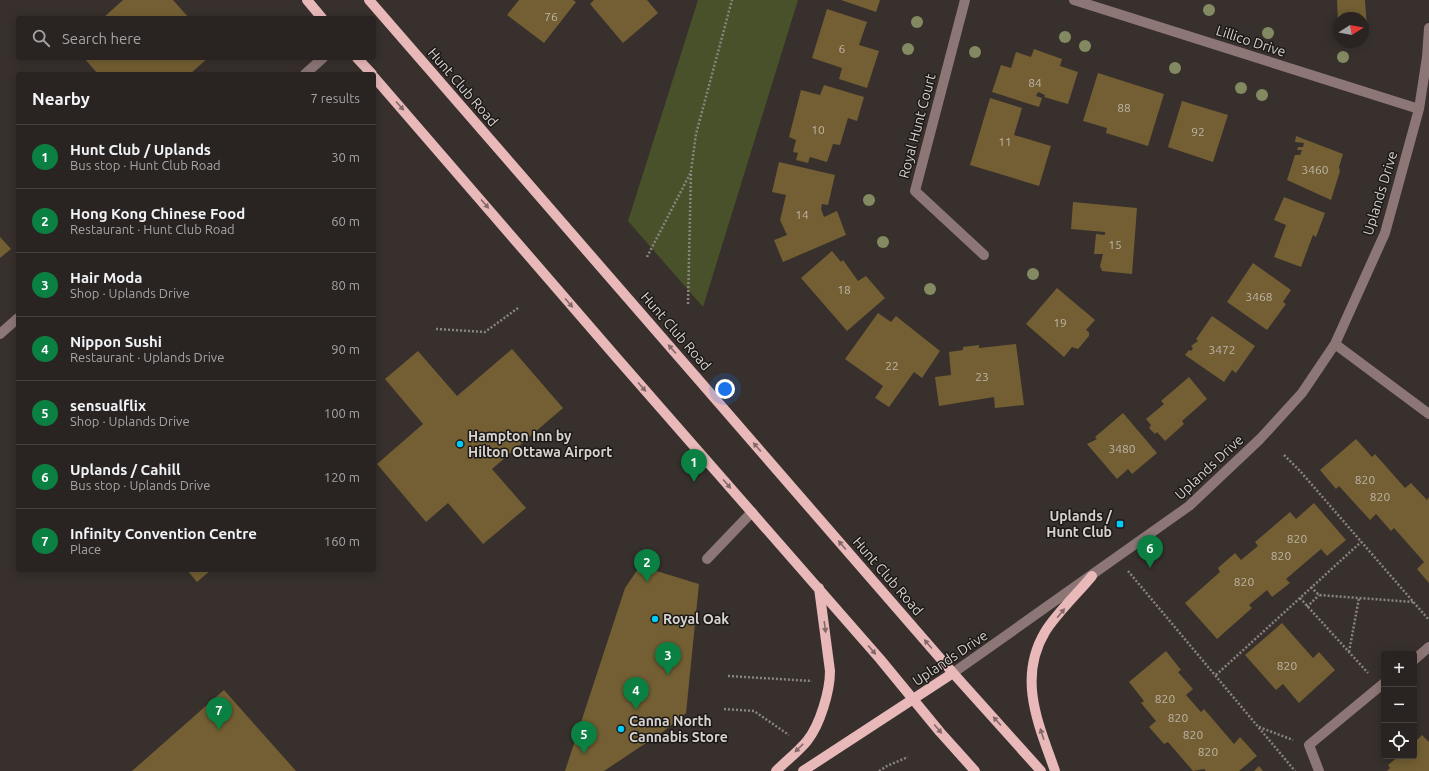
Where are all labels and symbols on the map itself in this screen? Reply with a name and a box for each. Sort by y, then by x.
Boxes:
house number: 76 [544,10,558,23]
north arrow [1333,12,1369,48]
street label: Lillico Drive [1214,22,1288,60]
house number: 6 [839,42,846,55]
street label: Hunt Club Road [425,45,501,129]
street label: Royal Hunt Court [895,71,939,180]
house number: 84 [1028,76,1042,89]
one-way arrow [395,101,405,111]
house number: 88 [1117,101,1131,114]
house number: 10 [811,123,825,136]
house number: 92 [1191,125,1205,138]
house number: 11 [998,135,1012,148]
street label: Uplands Drive [1360,149,1400,237]
house number: 3460 [1301,163,1329,176]
one-way arrow [480,199,489,210]
house number: 14 [795,208,809,221]
house number: 15 [1108,238,1122,251]
house number: 18 [837,283,851,296]
street label: Hunt Club Road [638,289,714,373]
house number: 3468 [1245,290,1273,303]
one-way arrow [565,298,574,308]
house number: 19 [1053,316,1067,329]
house number: 3472 [1208,343,1236,356]
one-way arrow [668,344,677,354]
house number: 22 [885,359,899,372]
house number: 23 [975,370,989,383]
your location [715,379,735,399]
one-way arrow [637,381,646,392]
place label: Hampton Inn by Hilton Ottawa Airport [468,428,612,460]
street label: Uplands Drive [1172,431,1246,503]
marker: Hampton Inn by Hilton Ottawa Airport [455,439,465,449]
one-way arrow [753,442,762,452]
house number: 3480 [1108,442,1136,455]
pin: 1 [681,449,707,482]
house number: 820 [1355,473,1375,486]
one-way arrow [723,479,732,489]
house number: 820 [1370,490,1390,503]
place label: Uplands / Hunt Club [1046,508,1113,540]
marker: Uplands / Hunt Club [1115,519,1125,529]
house number: 820 [1287,532,1307,545]
street label: Hunt Club Road [850,534,926,618]
pin: 6 [1137,535,1163,568]
one-way arrow [838,540,847,551]
pin: 2 [634,549,660,582]
house number: 820 [1271,549,1291,562]
house number: 820 [1234,575,1254,588]
one-way arrow [1056,608,1065,619]
place label: Royal Oak [663,611,729,627]
marker: Royal Oak [650,614,660,624]
one-way arrow [822,621,828,633]
street label: Uplands Drive [909,627,991,689]
one-way arrow [923,638,932,649]
pin: 3 [655,642,681,675]
one-way arrow [868,644,877,655]
house number: 820 [1277,659,1297,672]
pin: 4 [623,677,649,710]
house number: 820 [1155,692,1175,705]
pin: 7 [206,697,232,730]
house number: 820 [1168,711,1188,724]
place label: Canna North Cannabis Store [629,713,728,745]
one-way arrow [992,716,1001,726]
pin: 5 [571,721,597,754]
marker: Canna North Cannabis Store [616,724,626,734]
one-way arrow [933,724,942,735]
one-way arrow [1039,728,1045,740]
house number: 820 [1183,728,1203,741]
one-way arrow [794,743,804,753]
house number: 820 [1198,745,1218,758]

